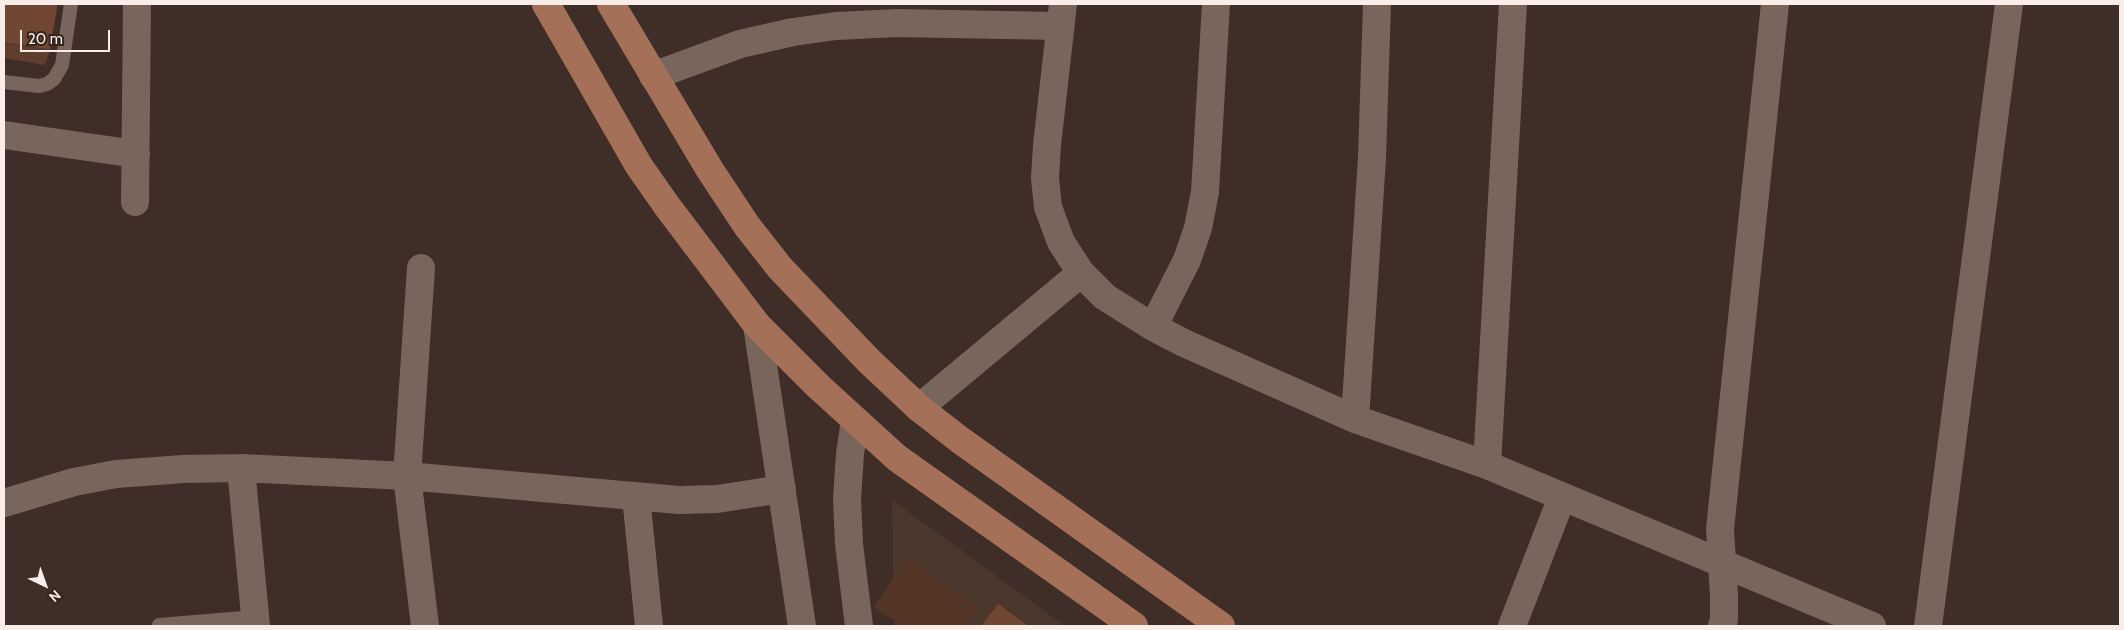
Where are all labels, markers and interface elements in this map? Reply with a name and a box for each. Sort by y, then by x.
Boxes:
scale bar [22,20,112,52]
text: 20 m [28,30,63,48]
north arrow [20,560,70,610]
text: N [45,586,65,606]

